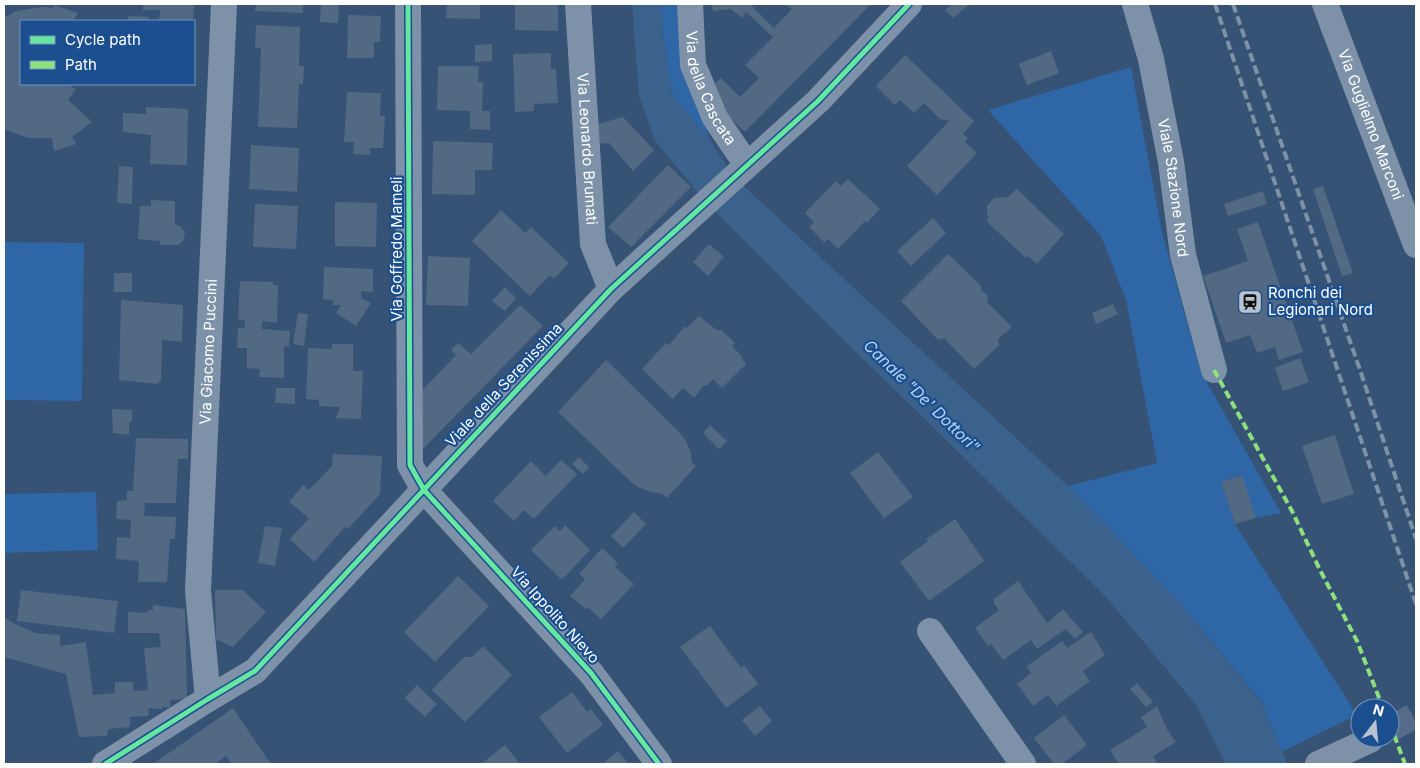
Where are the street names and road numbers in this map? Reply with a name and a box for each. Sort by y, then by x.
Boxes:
street label: Via della Cascata [682,30,741,148]
street label: Via Guglielmo Marconi [1334,47,1408,202]
street label: Via Leonardo Brumati [573,72,602,225]
street label: Viale Stazione Nord [1154,117,1193,258]
street label: Via Goffredo Mameli [387,177,406,322]
street label: Via Giacomo Puccini [195,278,221,425]
street label: Viale della Serenissima [441,319,566,451]
street label: Via Ippolito Nievo [507,562,604,667]

